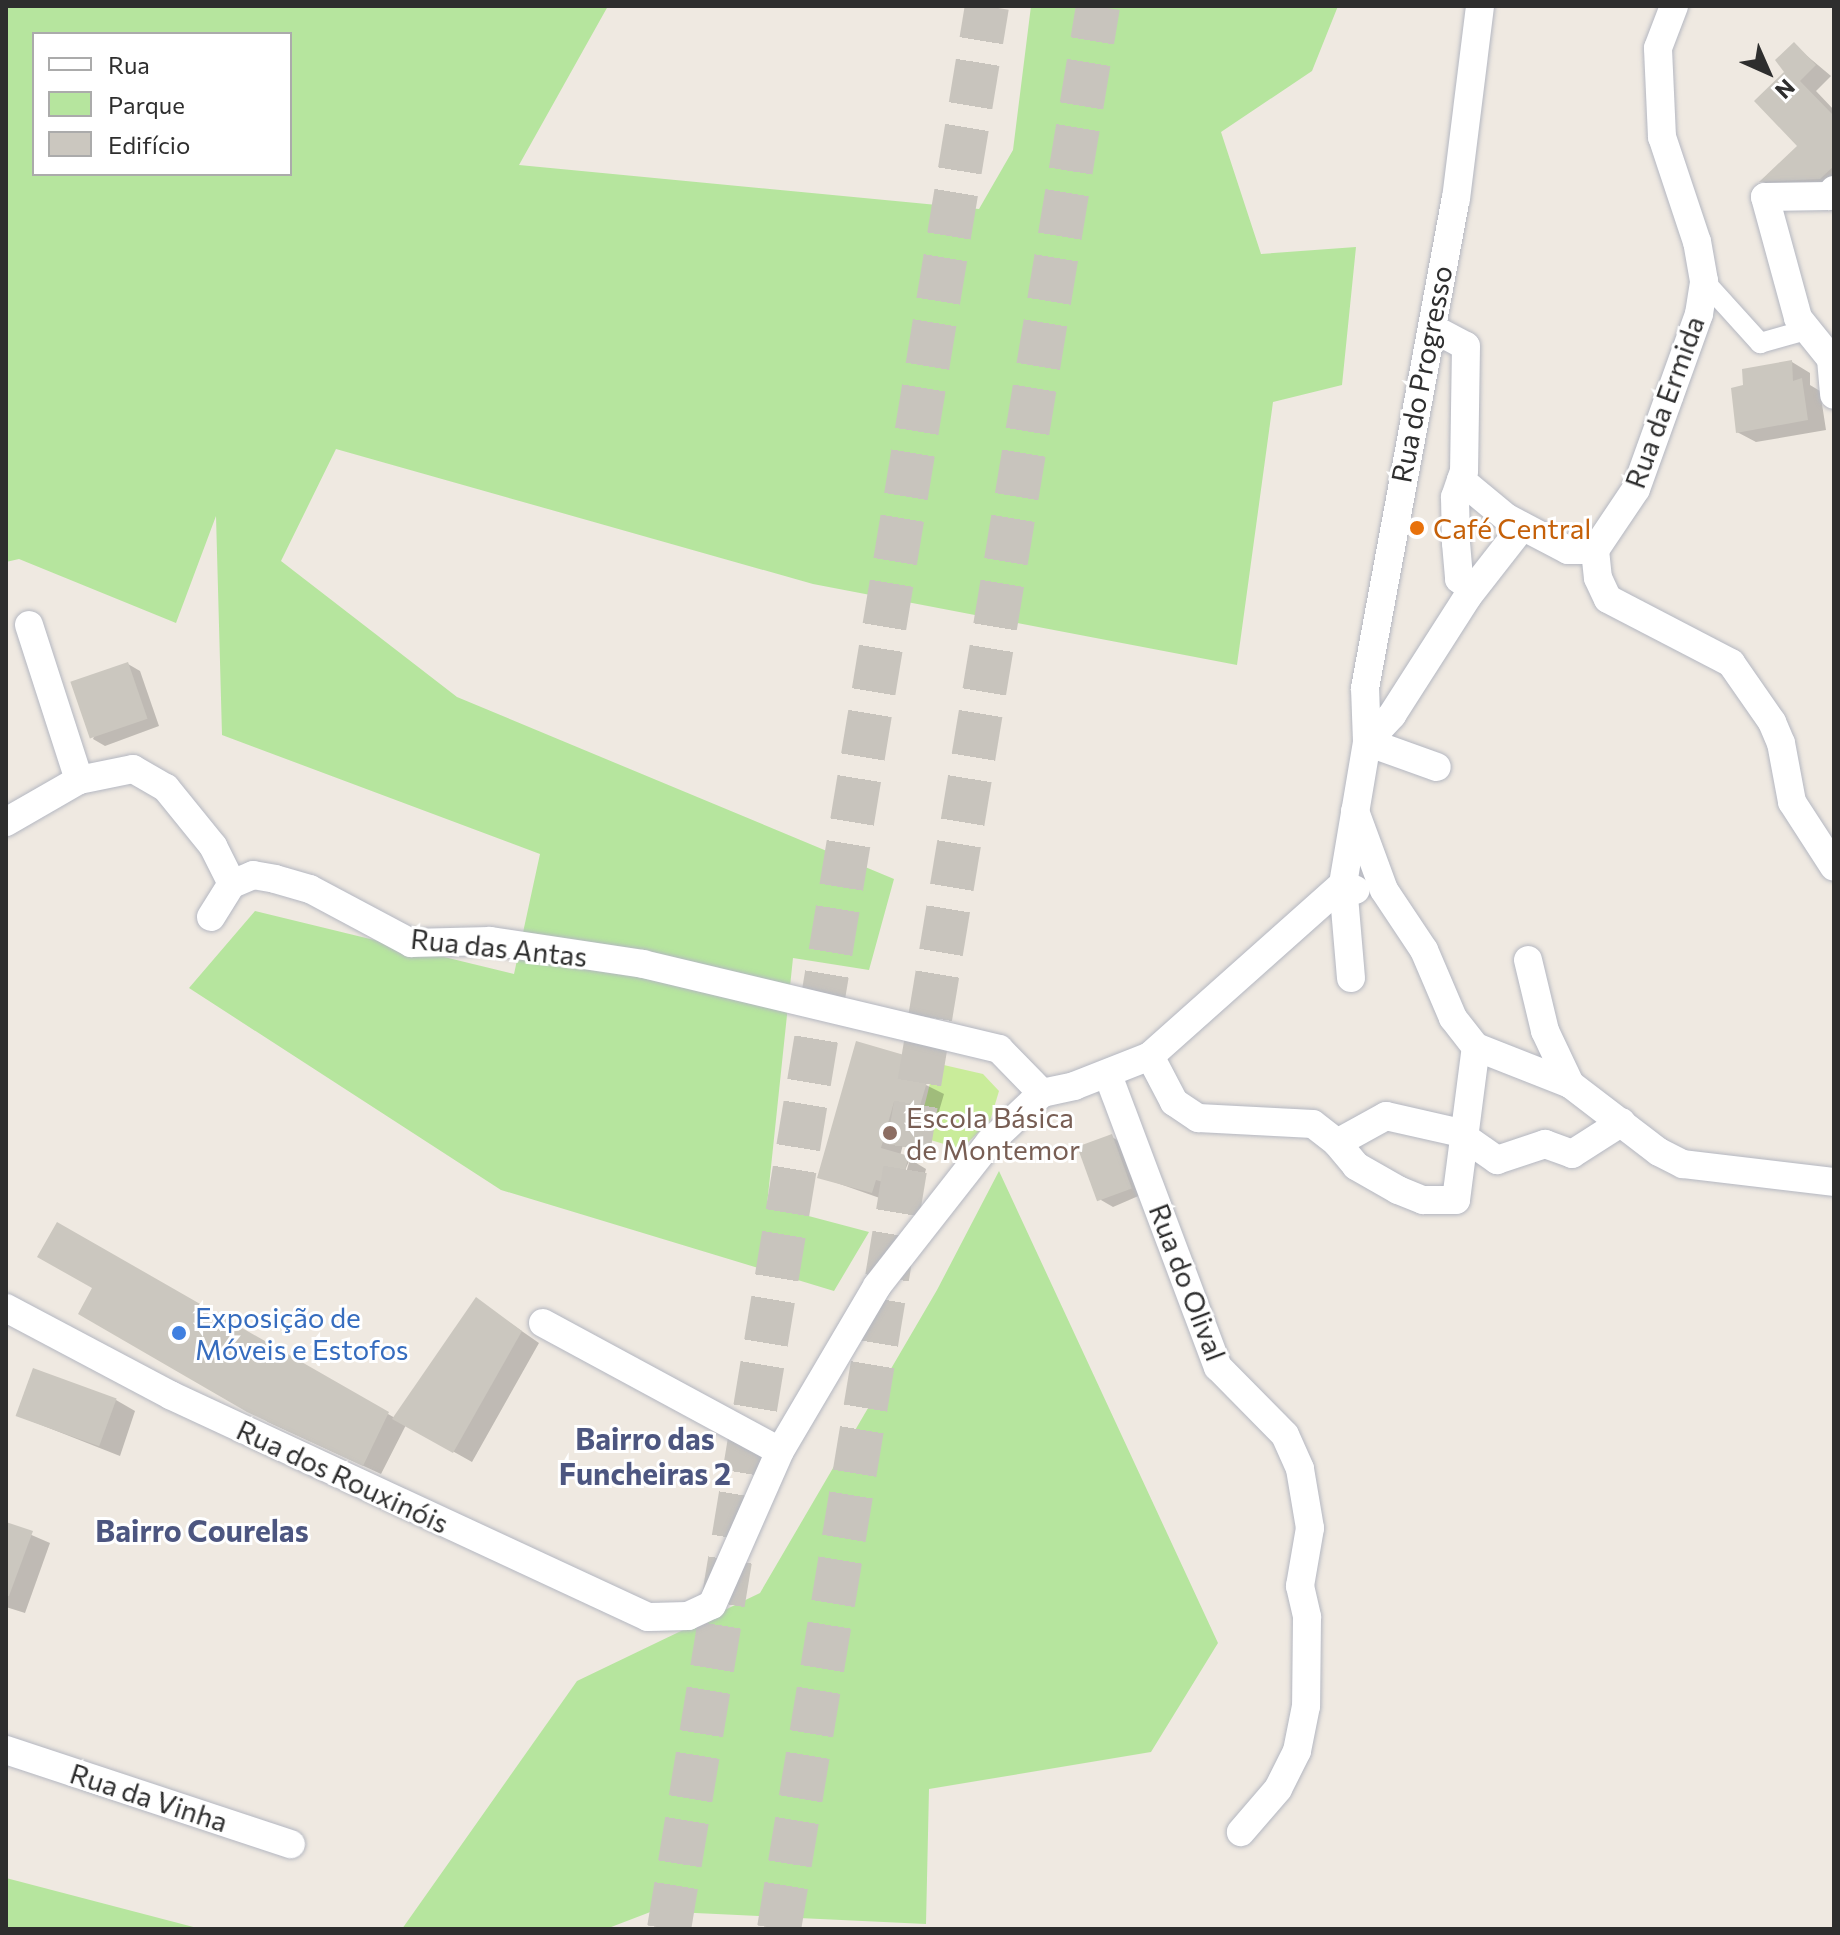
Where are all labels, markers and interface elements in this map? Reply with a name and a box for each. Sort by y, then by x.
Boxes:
legend [32,32,292,176]
north arrow [1728,32,1808,112]
text: Rua [108,50,150,79]
text: N [1770,74,1801,105]
text: Parque [108,90,185,119]
text: Edifício [108,130,190,159]
street label: Rua do Progresso [1383,263,1459,485]
street label: Rua da Ermida [1617,311,1711,493]
place label: Café Central [1433,511,1591,545]
marker: Café Central [1408,519,1426,537]
street label: Rua das Antas [409,921,589,973]
place label: Escola Básica de Montemor [906,1100,1080,1166]
marker: Escola Básica de Montemor [881,1124,899,1142]
street label: Rua do Olival [1143,1199,1233,1365]
place label: Exposição de Móveis e Estofos [195,1300,409,1366]
marker: Exposição de Móveis e Estofos [170,1324,188,1342]
street label: Rua dos Rouxinóis [232,1412,454,1540]
district label: Bairro das Funcheiras 2 [559,1420,731,1490]
district label: Bairro Courelas [95,1512,309,1548]
street label: Rua da Vinha [66,1756,232,1838]

